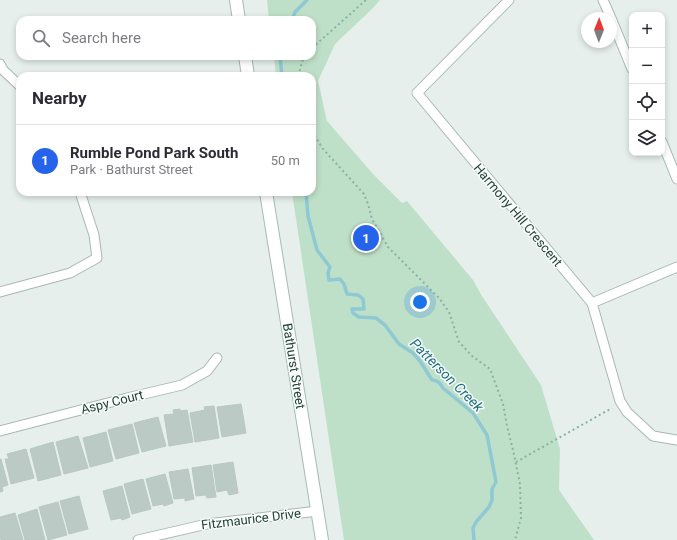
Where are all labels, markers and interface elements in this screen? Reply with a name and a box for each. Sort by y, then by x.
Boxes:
north arrow [581,12,617,48]
map controls [629,12,665,156]
button: + [629,12,665,48]
search box [16,16,316,60]
icon: search [30,27,52,49]
text: Search here [62,29,141,47]
button: − [629,48,665,84]
button: locate [629,84,665,120]
text: Nearby [32,88,87,108]
button: layers [629,120,665,156]
text: Rumble Pond Park South [70,144,238,162]
text: 1 [41,153,49,168]
text: 50 m [271,153,300,168]
street label: Harmony Hill Crescent [471,161,565,269]
text: Park · Bathurst Street [70,162,193,177]
pin: 1 [353,223,379,253]
your location [410,292,430,312]
street label: Bathurst Street [280,322,308,410]
water label: Patterson Creek [407,335,488,416]
street label: Aspy Court [79,387,145,417]
street label: Fitzmaurice Drive [200,505,302,533]

